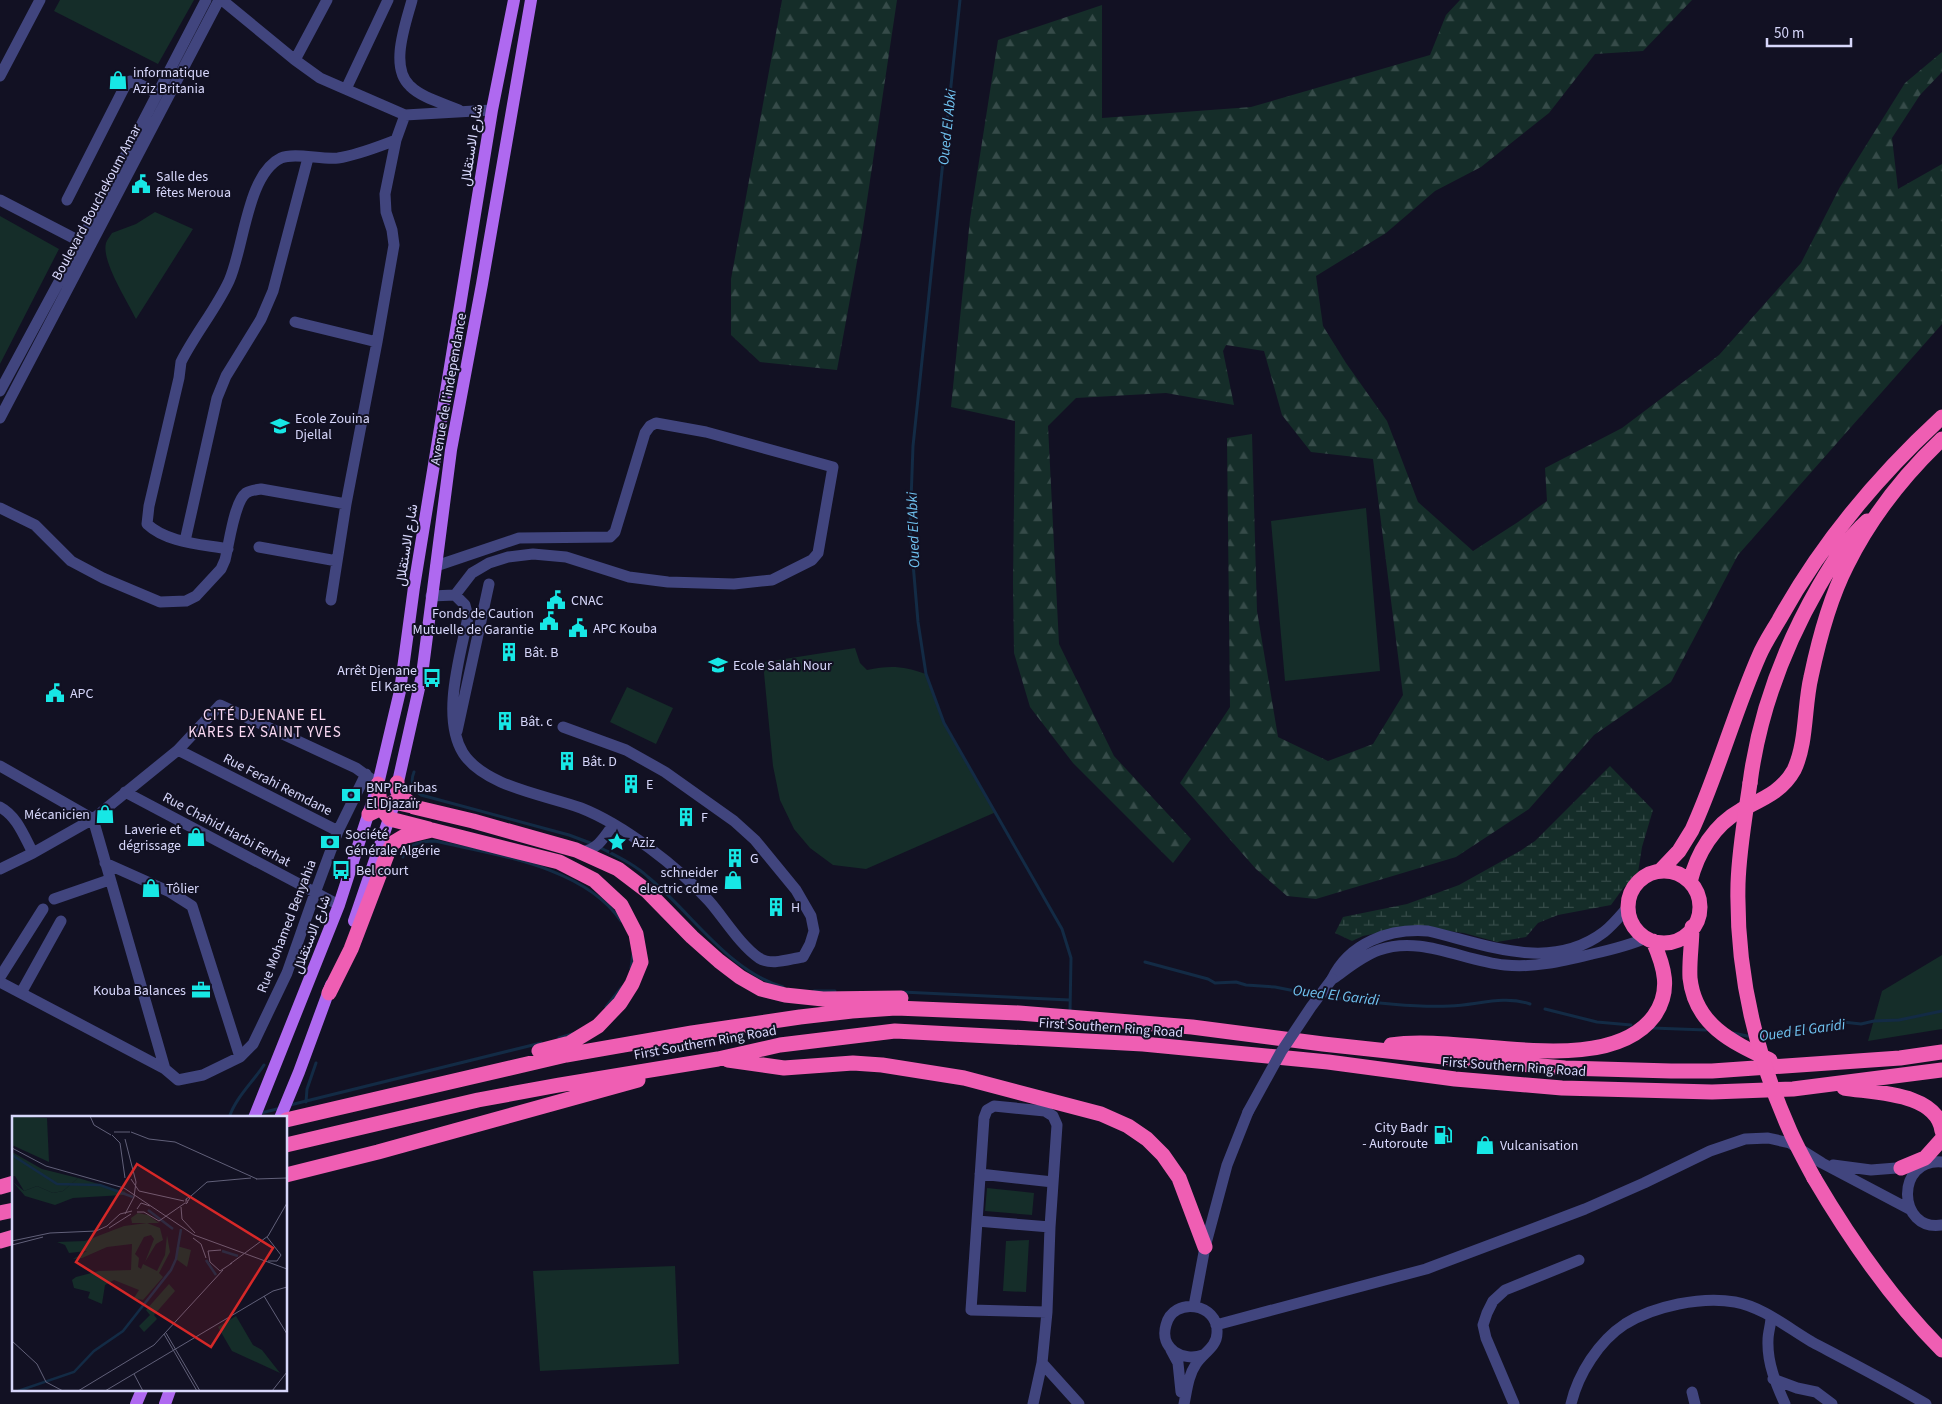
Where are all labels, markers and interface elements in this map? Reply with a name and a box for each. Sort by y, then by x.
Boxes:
scale bar [1767,15,1851,47]
text: 50 m [1774,23,1804,44]
place label: informatique Aziz Britania [133,63,210,99]
shop icon: informatique Aziz Britania [107,69,129,91]
water label: Oued El Abki [933,88,962,166]
street label: شارع الاستقلال [456,103,488,188]
street label: Boulevard Bouchekoum Amar [47,121,147,284]
place label: Salle des fêtes Meroua [156,167,231,203]
public building icon: Salle des fêtes Meroua [130,173,152,195]
street label: Avenue de l'independance [426,311,472,467]
place label: Ecole Zouina Djellal [295,409,370,445]
school or university icon: Ecole Zouina Djellal [269,415,291,437]
water label: Oued El Abki [902,491,925,568]
street label: شارع الاستقلال [391,503,423,588]
public building icon: CNAC [545,589,567,611]
place label: CNAC [571,591,604,611]
place label: Fonds de Caution Mutuelle de Garantie [412,604,534,640]
public building icon: Fonds de Caution Mutuelle de Garantie [538,610,560,632]
public building icon: APC Kouba [567,617,589,639]
place label: APC Kouba [593,619,657,639]
building icon: Bât. B [498,641,520,663]
place label: Bât. B [524,643,558,663]
school or university icon: Ecole Salah Nour [707,654,729,676]
place label: Ecole Salah Nour [733,656,832,676]
place label: Arrêt Djenane El Kares [337,661,417,697]
bus stop icon: Arrêt Djenane El Kares [421,667,443,689]
public building icon: APC [44,682,66,704]
place label: APC [70,684,94,704]
district label: CITÉ DJENANE EL KARES EX SAINT YVES [188,705,342,743]
building icon: Bât. c [494,710,516,732]
place label: Bât. c [520,712,553,732]
street label: Rue Ferahi Remdane [219,749,336,821]
building icon: Bât. D [556,750,578,772]
place label: Bât. D [582,752,617,772]
building icon: E [620,773,642,795]
place label: E [646,775,653,795]
place label: BNP Paribas El Djazaïr [366,778,437,814]
bank icon: BNP Paribas El Djazaïr [340,784,362,806]
street label: Rue Chahid Harbi Ferhat [159,788,294,872]
shop icon: Mécanicien [94,803,116,825]
place label: Mécanicien [24,805,90,825]
building icon: F [675,806,697,828]
place label: F [701,808,708,828]
place label: Laverie et dégrissage [118,820,181,856]
place label: Société Générale Algérie [345,825,440,861]
shop icon: Laverie et dégrissage [185,826,207,848]
bank icon: Société Générale Algérie [319,831,341,853]
place icon: Aziz [606,831,628,853]
place label: Aziz [632,833,655,853]
building icon: G [724,847,746,869]
place label: G [750,849,759,869]
street label: Rue Mohamed Benyahia [252,857,322,996]
bus stop icon: Bel court [330,859,352,881]
place label: Bel court [356,861,409,881]
place label: schneider electric cdme [640,863,718,899]
shop icon: schneider electric cdme [722,869,744,891]
shop icon: Tôlier [140,877,162,899]
place label: Tôlier [166,879,199,899]
street label: شارع الاستقلال [288,892,336,977]
building icon: H [765,896,787,918]
place label: H [791,898,800,918]
office icon: Kouba Balances [190,979,212,1001]
water label: Oued El Garidi [1292,980,1381,1011]
place label: Kouba Balances [93,981,186,1001]
street label: First Southern Ring Road [1038,1013,1184,1043]
water label: Oued El Garidi [1758,1014,1847,1047]
street label: First Southern Ring Road [632,1021,778,1065]
street label: First Southern Ring Road [1441,1052,1587,1082]
inset map [12,1116,288,1392]
place label: City Badr - Autoroute [1362,1118,1428,1154]
fuel station icon: City Badr - Autoroute [1432,1124,1454,1146]
shop icon: Vulcanisation [1474,1134,1496,1156]
place label: Vulcanisation [1500,1136,1579,1156]

